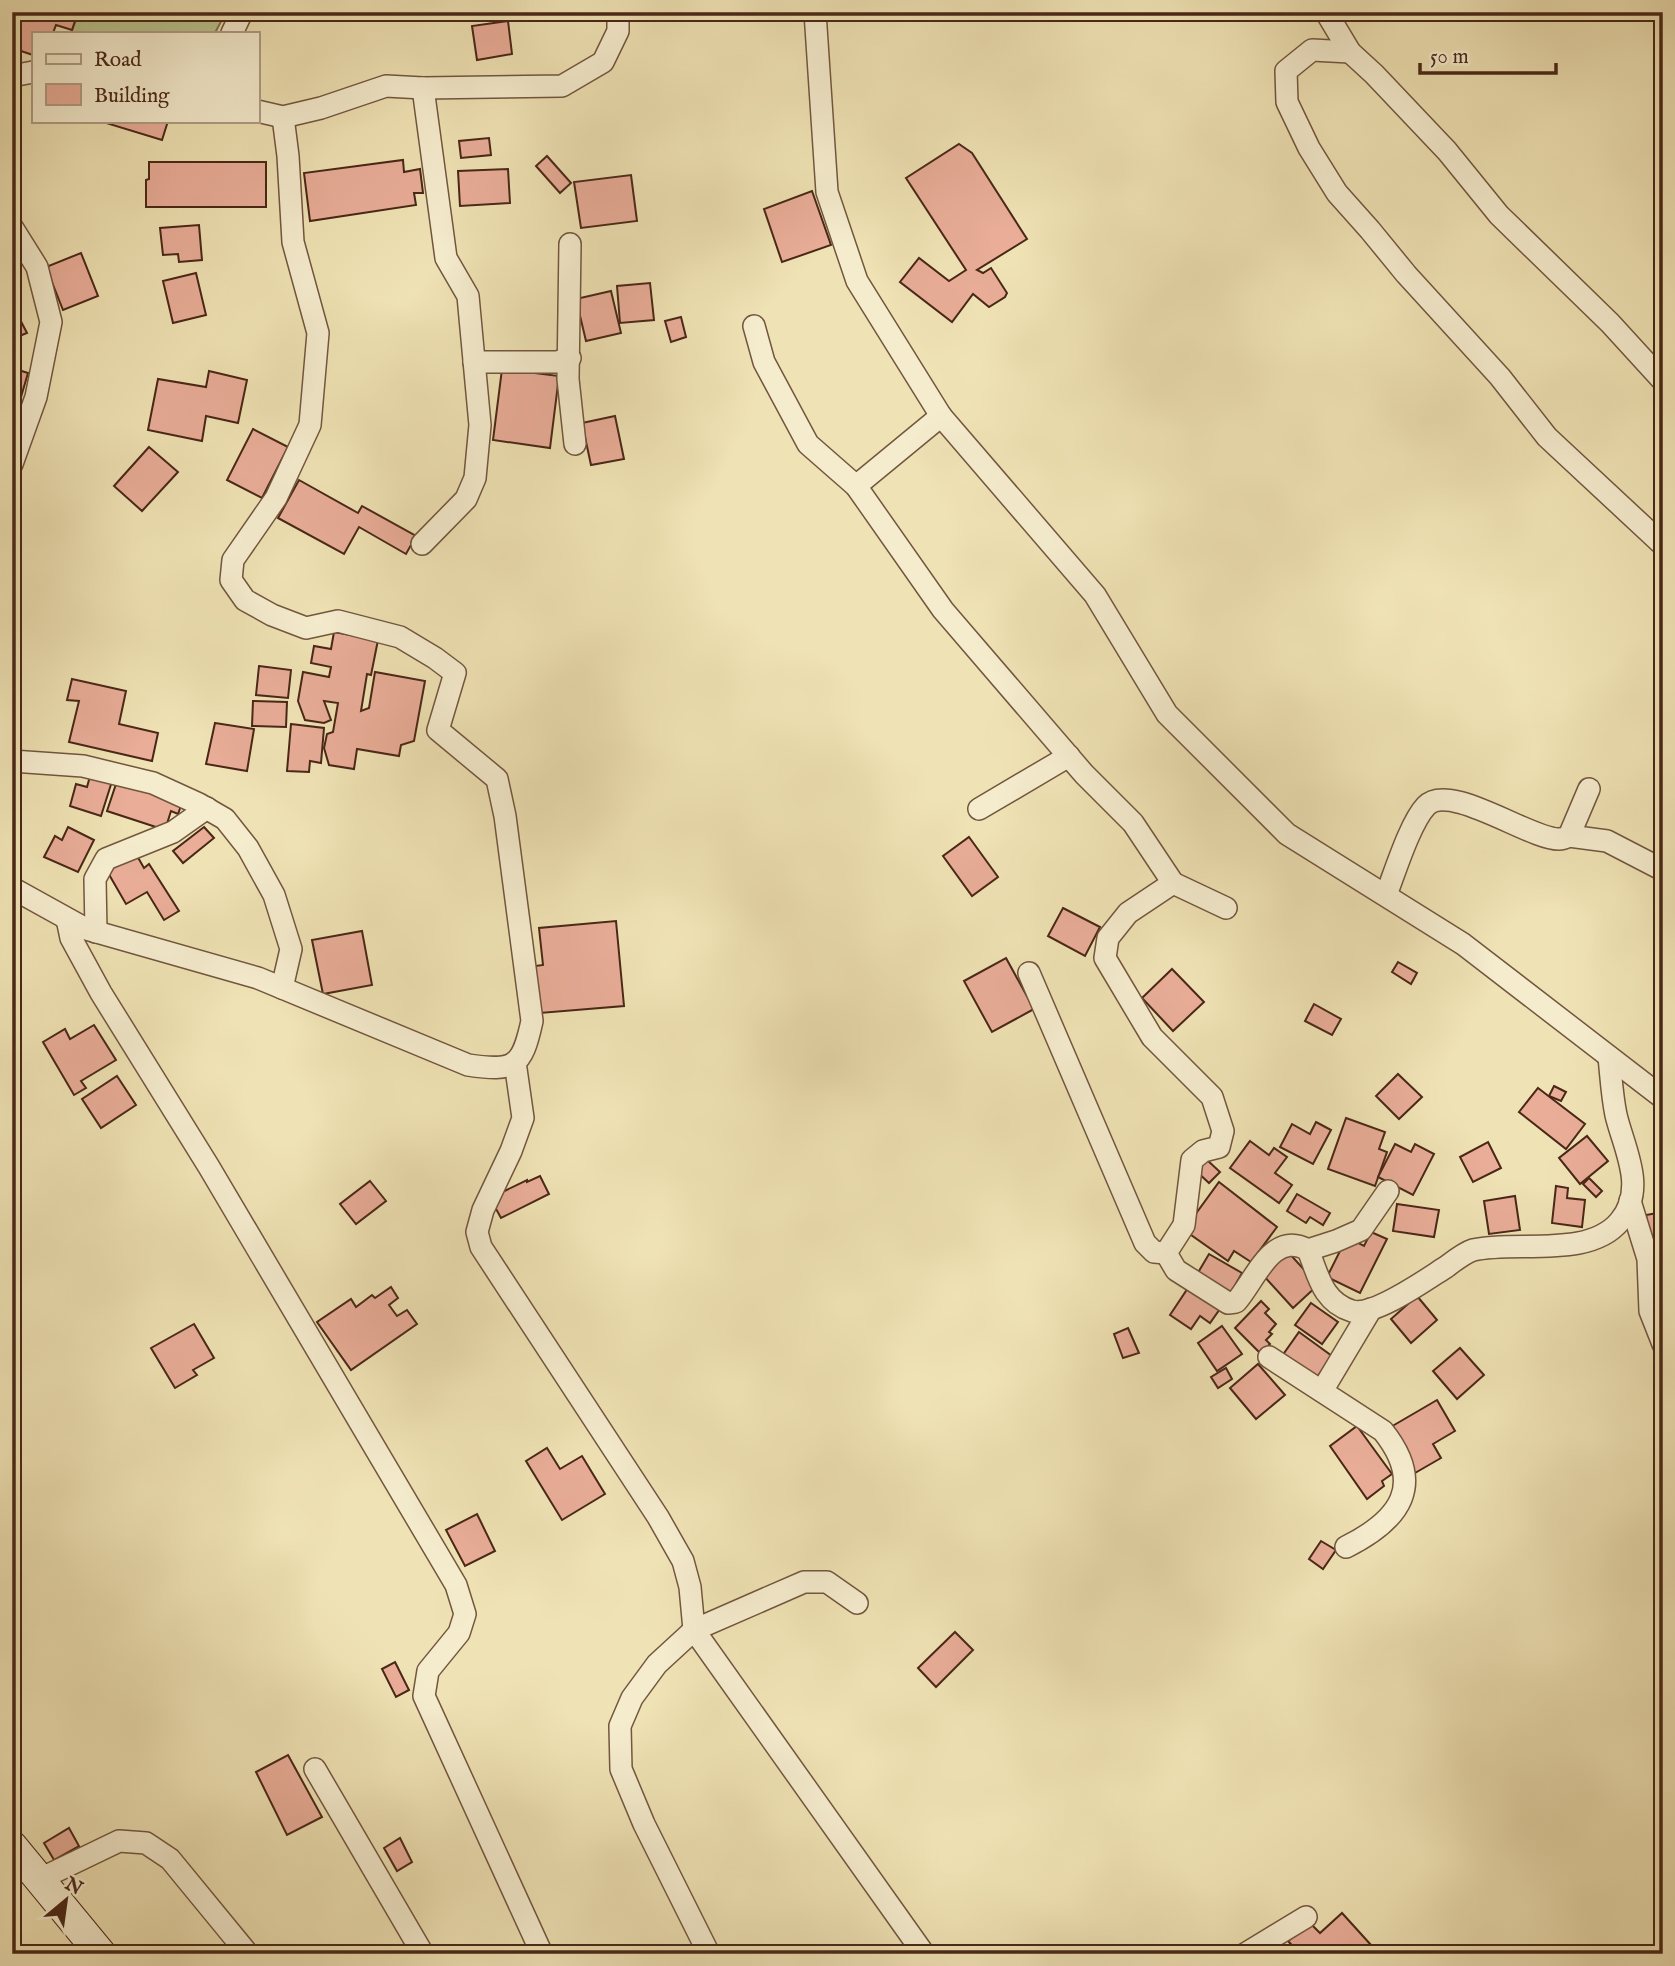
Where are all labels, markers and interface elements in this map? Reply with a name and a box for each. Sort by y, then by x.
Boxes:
legend [32,32,259,122]
scale bar [1420,32,1556,76]
text: 50 m [1430,44,1469,71]
text: Road [94,47,142,74]
text: Building [94,83,170,110]
north arrow [32,1864,102,1934]
text: N [59,1872,87,1902]

